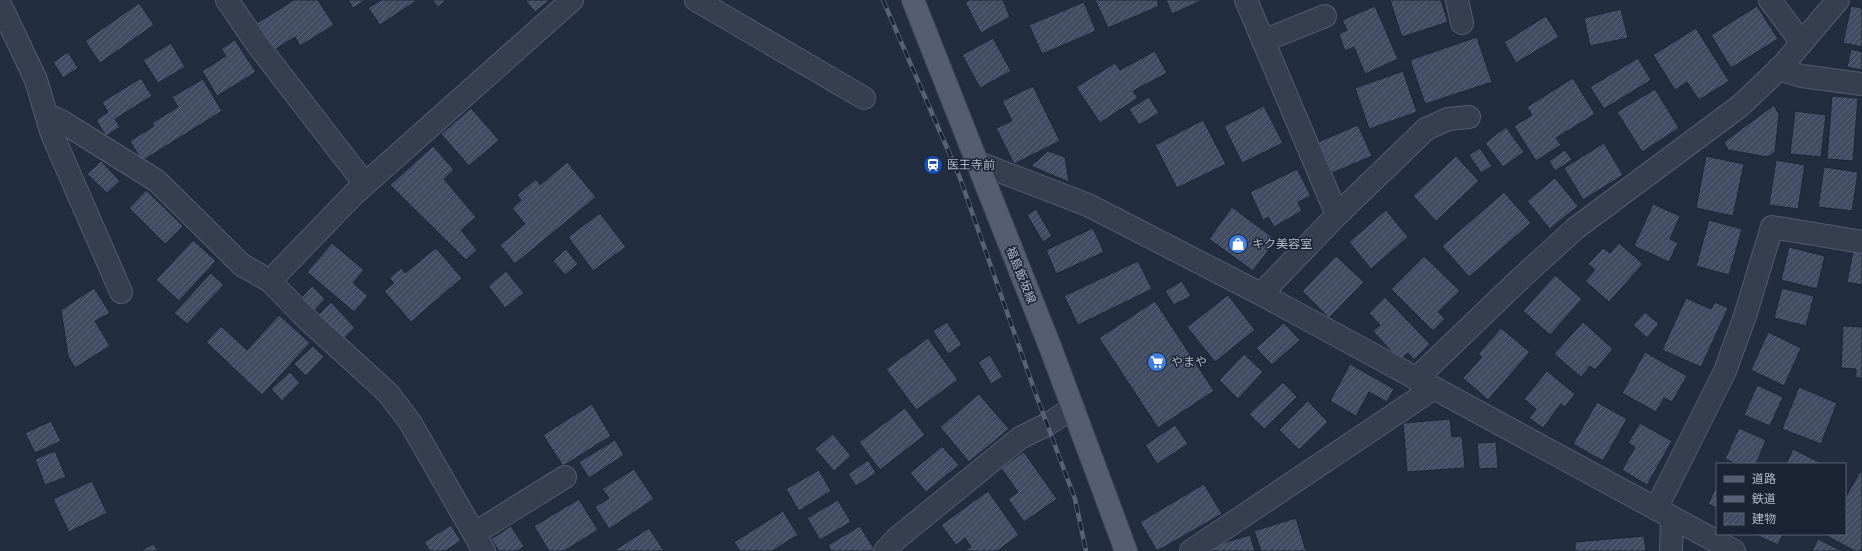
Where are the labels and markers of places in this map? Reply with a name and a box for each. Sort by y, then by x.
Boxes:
station icon: 医王寺前 [922,154,944,176]
place label: 医王寺前 [947,157,995,172]
shop icon: キク美容室 [1227,233,1249,255]
place label: キク美容室 [1252,236,1312,251]
supermarket icon: やまや [1146,351,1168,373]
place label: やまや [1171,354,1207,369]

